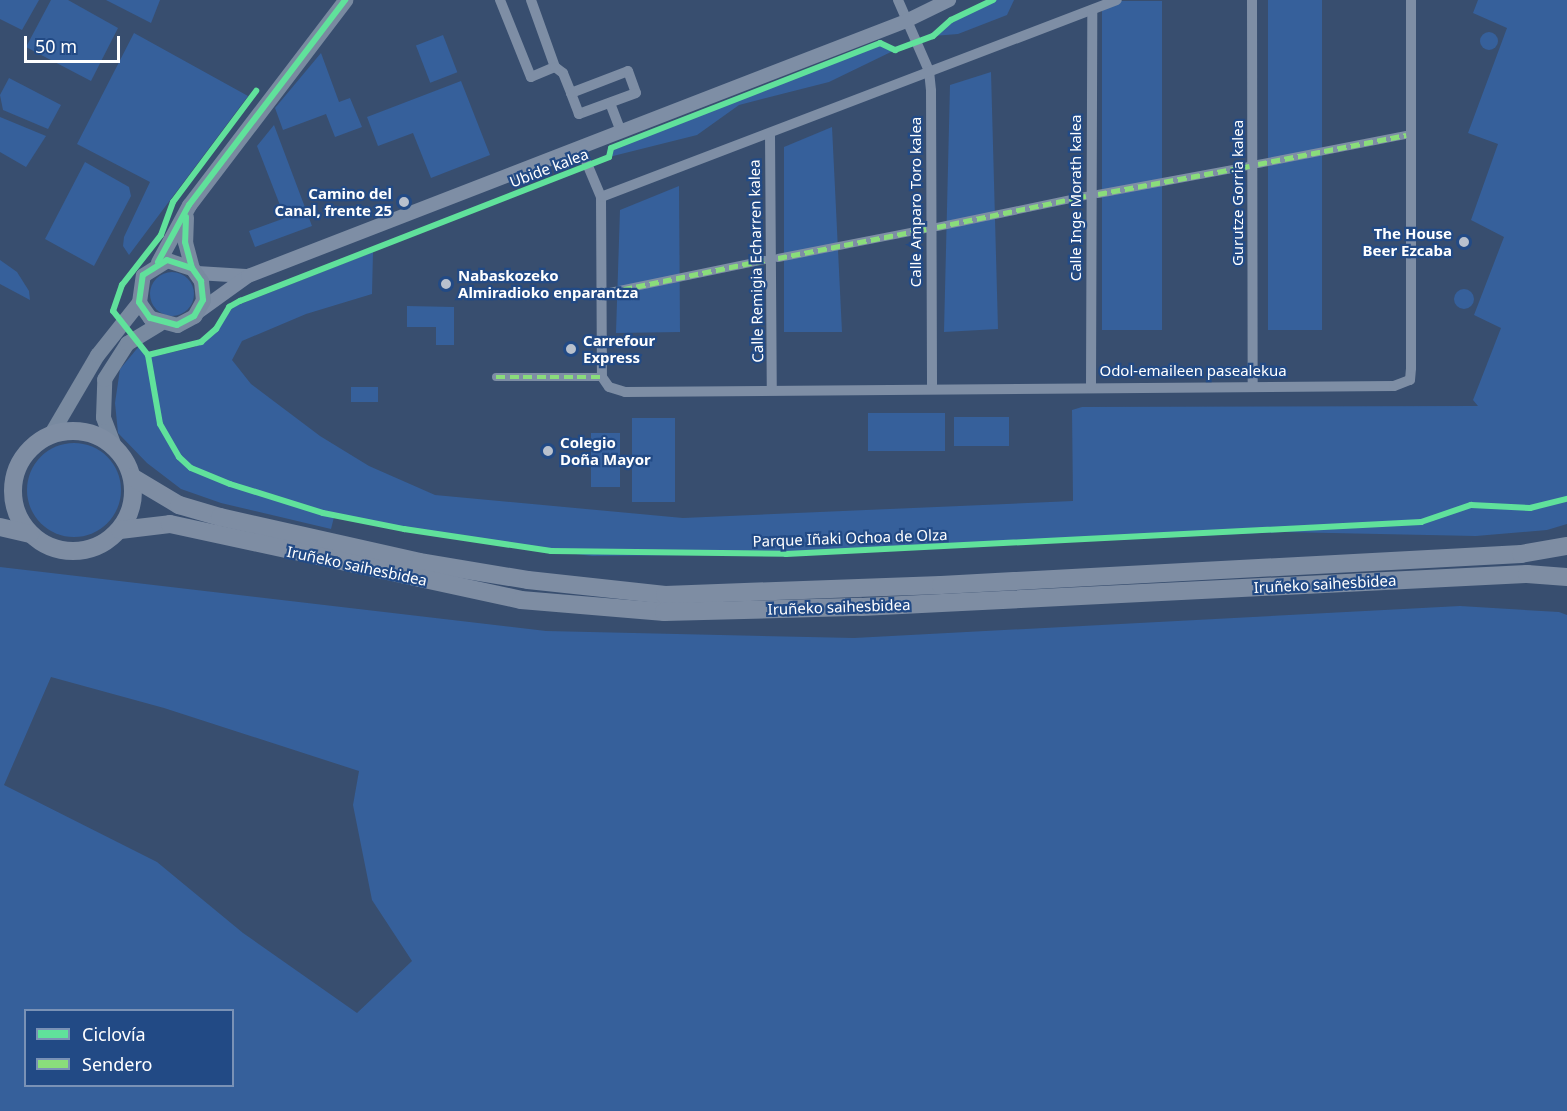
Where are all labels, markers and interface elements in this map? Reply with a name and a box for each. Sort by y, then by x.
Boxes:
scale bar [27,24,123,62]
text: 50 m [35,34,77,58]
street label: Calle Inge Morath kalea [1067,115,1085,281]
street label: Calle Amparo Toro kalea [907,117,925,287]
street label: Gurutze Gorria kalea [1229,120,1247,266]
street label: Ubide kalea [507,145,591,191]
street label: Calle Remigia Echarren kalea [745,159,767,363]
place label: Camino del Canal, frente 25 [275,184,392,219]
marker: Camino del Canal, frente 25 [397,195,411,209]
place label: The House Beer Ezcaba [1363,224,1452,259]
marker: The House Beer Ezcaba [1457,235,1471,249]
place label: Nabaskozeko Almiradioko enparantza [458,266,638,301]
marker: Nabaskozeko Almiradioko enparantza [439,277,453,291]
place label: Carrefour Express [583,331,655,366]
marker: Carrefour Express [564,342,578,356]
street label: Odol-emaileen pasealekua [1099,362,1287,380]
place label: Colegio Doña Mayor [560,433,651,468]
marker: Colegio Doña Mayor [541,444,555,458]
street label: Parque Iñaki Ochoa de Olza [752,526,948,550]
street label: Iruñeko saihesbidea [285,542,429,590]
street label: Iruñeko saihesbidea [1253,571,1397,597]
street label: Iruñeko saihesbidea [767,596,911,618]
legend [24,1009,234,1087]
text: Ciclovía [82,1022,146,1046]
text: Sendero [82,1052,152,1076]

